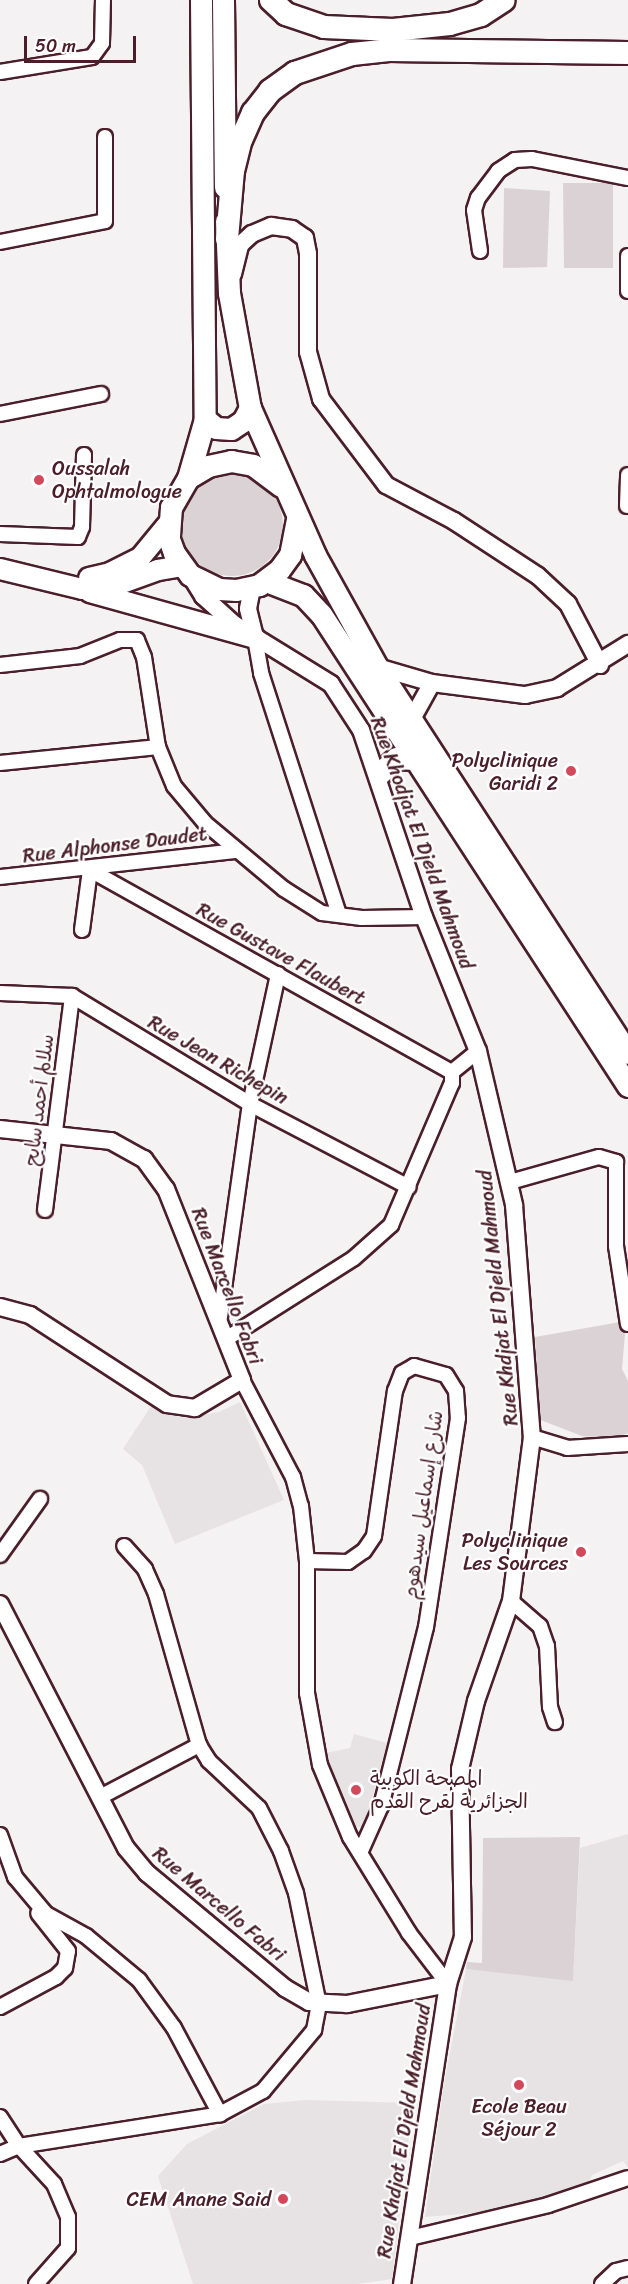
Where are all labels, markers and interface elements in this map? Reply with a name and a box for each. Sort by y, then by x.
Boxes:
scale bar [27,24,140,62]
text: 50 m [35,30,76,62]
place label: Oussalah Ophtalmologue [52,456,182,503]
marker: Oussalah Ophtalmologue [30,471,48,489]
street label: Rue Khodjat El Djeld Mahmoud [365,713,479,973]
place label: Polyclinique Garidi 2 [451,748,558,795]
marker: Polyclinique Garidi 2 [562,762,580,780]
street label: Rue Alphonse Daudet [21,822,209,868]
street label: Rue Gustave Flaubert [193,898,369,1010]
street label: Rue Jean Richepin [143,1010,293,1110]
street label: سلالم أحمد سايح [19,1033,59,1167]
street label: Rue Khdjat El Djeld Mahmoud [473,1169,523,1427]
street label: Rue Marcello Fabri [186,1205,268,1367]
street label: شارع إسماعيل سيدهوم [398,1409,448,1601]
place label: Polyclinique Les Sources [461,1528,568,1575]
marker: Polyclinique Les Sources [572,1543,590,1561]
place label: المصحة الكوبية الجزائرية لقرح القدم [370,1766,528,1813]
marker: المصحة الكوبية الجزائرية لقرح القدم [347,1781,365,1799]
street label: Rue Marcello Fabri [148,1842,290,1966]
street label: Rue Khdjat El Djeld Mahmoud [372,2002,436,2260]
marker: Ecole Beau Séjour 2 [512,2078,526,2092]
place label: Ecole Beau Séjour 2 [471,2094,567,2141]
place label: CEM Anane Said [126,2187,271,2211]
marker: CEM Anane Said [276,2192,290,2206]

